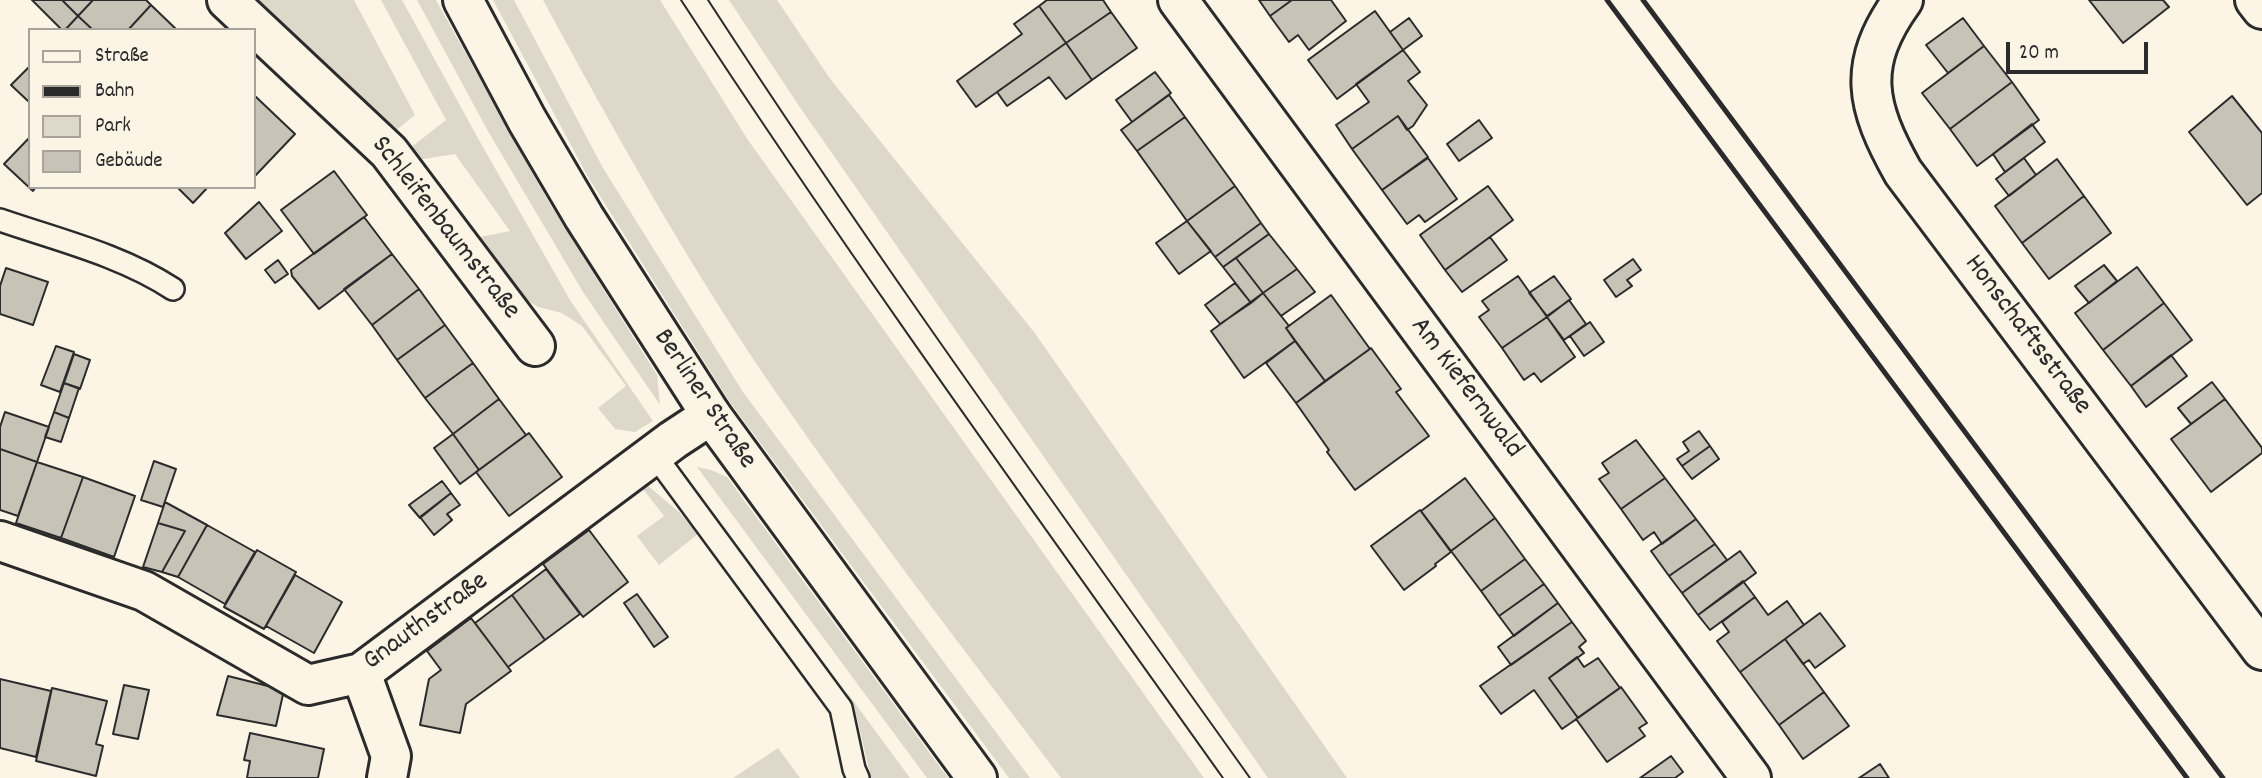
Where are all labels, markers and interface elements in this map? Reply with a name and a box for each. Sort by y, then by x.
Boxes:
legend [28,28,256,189]
scale bar [2010,28,2152,72]
text: 20 m [2019,39,2059,69]
text: Straße [95,42,149,72]
text: Bahn [95,77,134,107]
text: Park [95,112,131,142]
street label: Schleifenbaumstraße [362,131,526,327]
text: Gebäude [95,147,163,177]
street label: Honschaftsstraße [1955,249,2097,423]
street label: Am Kiefernwald [1401,312,1529,466]
street label: Berliner Straße [644,324,762,476]
street label: Gnauthstraße [358,566,496,680]

